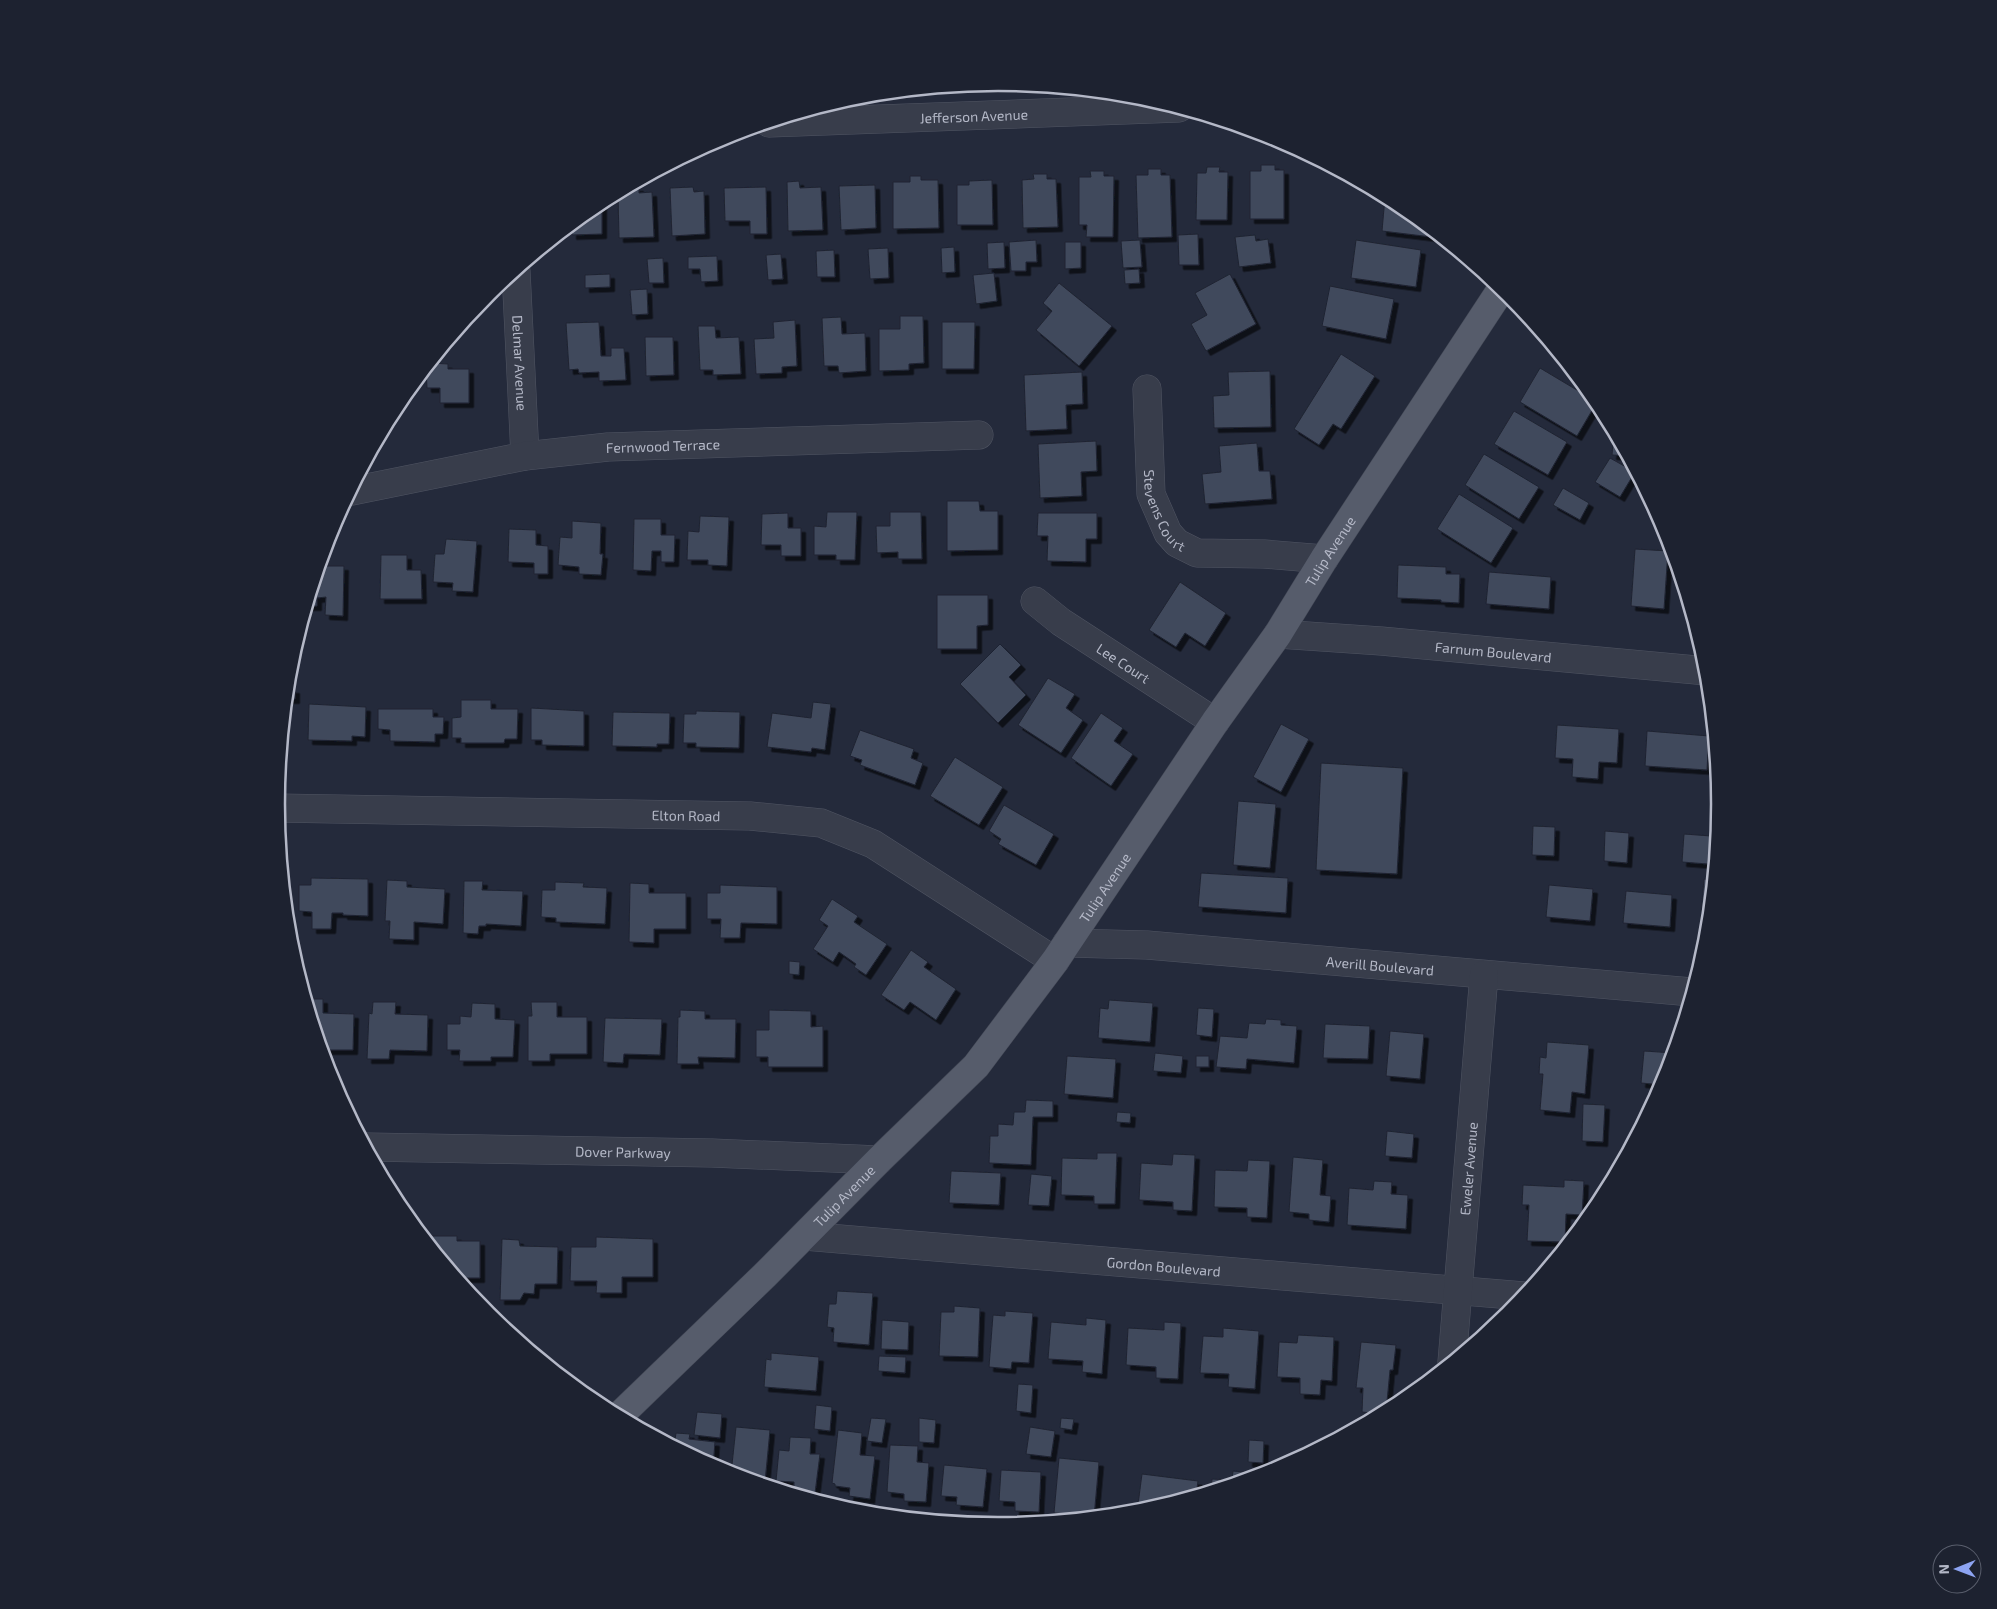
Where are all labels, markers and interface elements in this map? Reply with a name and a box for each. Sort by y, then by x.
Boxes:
street label: Jefferson Avenue [919,105,1028,126]
street label: Delmar Avenue [510,315,531,411]
street label: Fernwood Terrace [606,435,720,456]
street label: Stevens Court [1142,469,1188,554]
street label: Tulip Avenue [1301,513,1359,589]
street label: Farnum Boulevard [1434,638,1552,665]
street label: Lee Court [1094,639,1153,686]
street label: Elton Road [651,806,720,824]
street label: Tulip Avenue [1075,849,1134,925]
street label: Averill Boulevard [1325,952,1435,978]
street label: Eweler Avenue [1456,1121,1480,1216]
street label: Dover Parkway [575,1142,672,1161]
street label: Tulip Avenue [810,1161,878,1230]
street label: Gordon Boulevard [1106,1253,1221,1279]
north arrow [1932,1544,1982,1594]
text: N [1935,1564,1952,1574]

